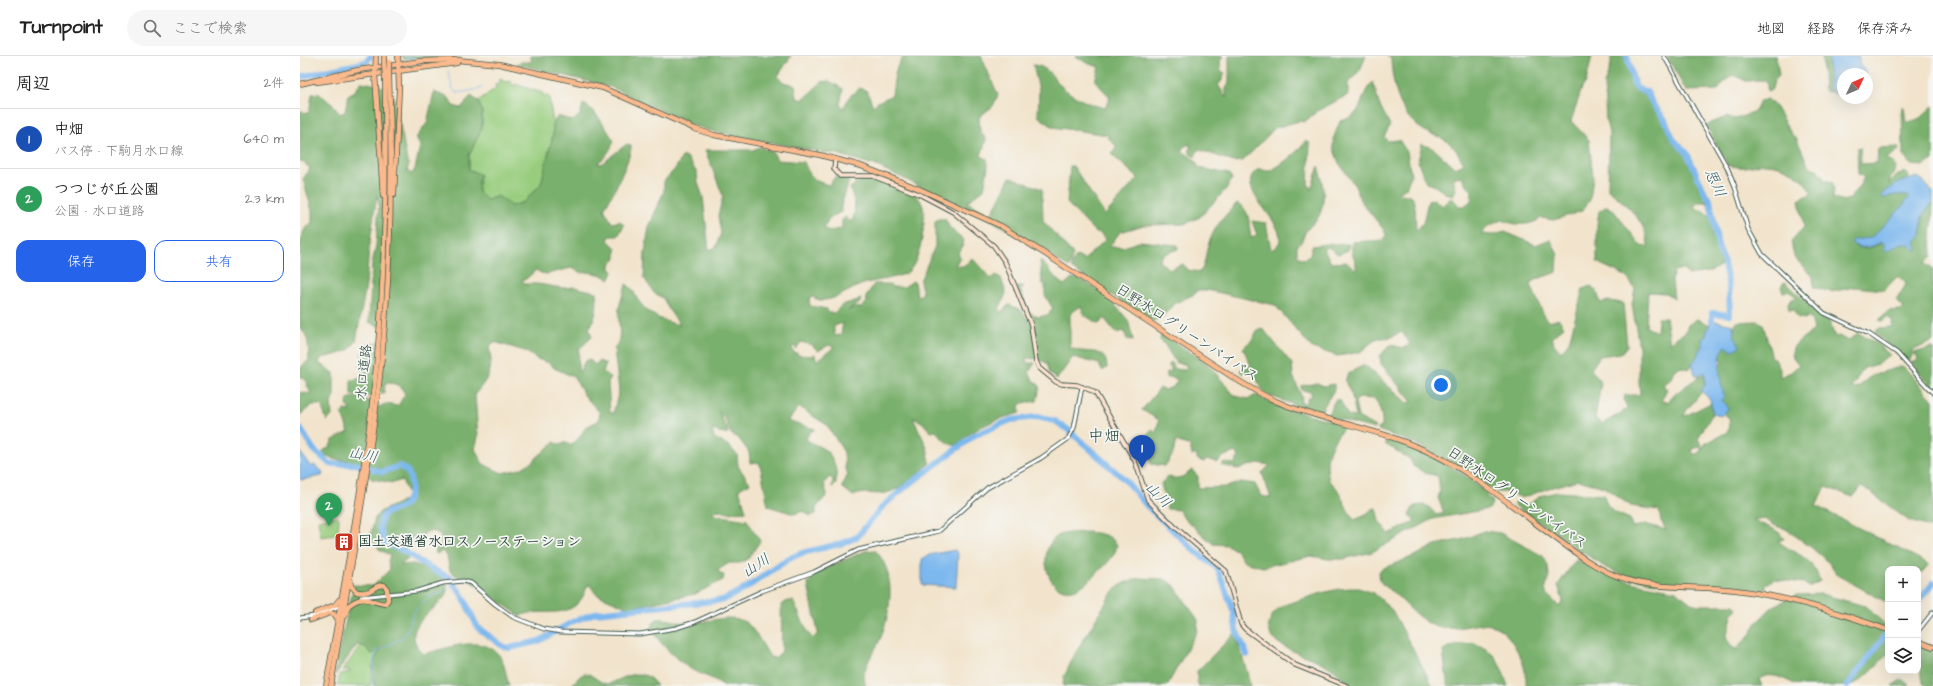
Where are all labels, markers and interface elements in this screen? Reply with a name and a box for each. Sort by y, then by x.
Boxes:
search box [127,10,407,46]
text: Turnpoint [20,14,103,41]
icon: search [141,17,163,39]
text: ここで検索 [173,18,248,39]
text: 地図 [1757,19,1785,39]
text: 経路 [1807,19,1835,39]
text: 保存済み [1857,19,1913,39]
north arrow [1837,68,1873,104]
text: 周辺 [16,72,50,96]
text: 2件 [264,74,284,92]
text: 中畑 [54,119,84,140]
text: 1 [28,130,30,148]
text: 640 m [243,130,284,148]
text: バス停 · 下駒月水口線 [54,142,183,160]
water label: 思川 [1699,165,1731,201]
text: つつじが丘公園 [54,179,159,200]
text: 2 [25,190,33,208]
text: 2.3 km [245,190,284,208]
text: 公園 · 水口道路 [54,202,144,220]
button: 保存 [16,240,146,282]
button: 共有 [154,240,284,282]
street label: 日野水口グリーンバイパス [1112,279,1262,387]
street label: 水口道路 [351,343,377,401]
your location [1431,375,1451,395]
district label: 中畑 [1088,425,1120,447]
pin: 1 [1129,435,1155,468]
water label: 山川 [346,442,380,468]
street label: 日野水口グリーンバイパス [1443,442,1591,554]
water label: 山川 [1140,477,1176,513]
pin: 2 [316,493,342,526]
building icon: 国土交通省水口スノーステーション [333,531,355,553]
place label: 国土交通省水口スノーステーション [358,532,581,552]
water label: 山川 [738,549,774,583]
map controls [1885,566,1921,674]
button: + [1885,566,1921,602]
button: − [1885,602,1921,638]
button: layers [1885,638,1921,674]

